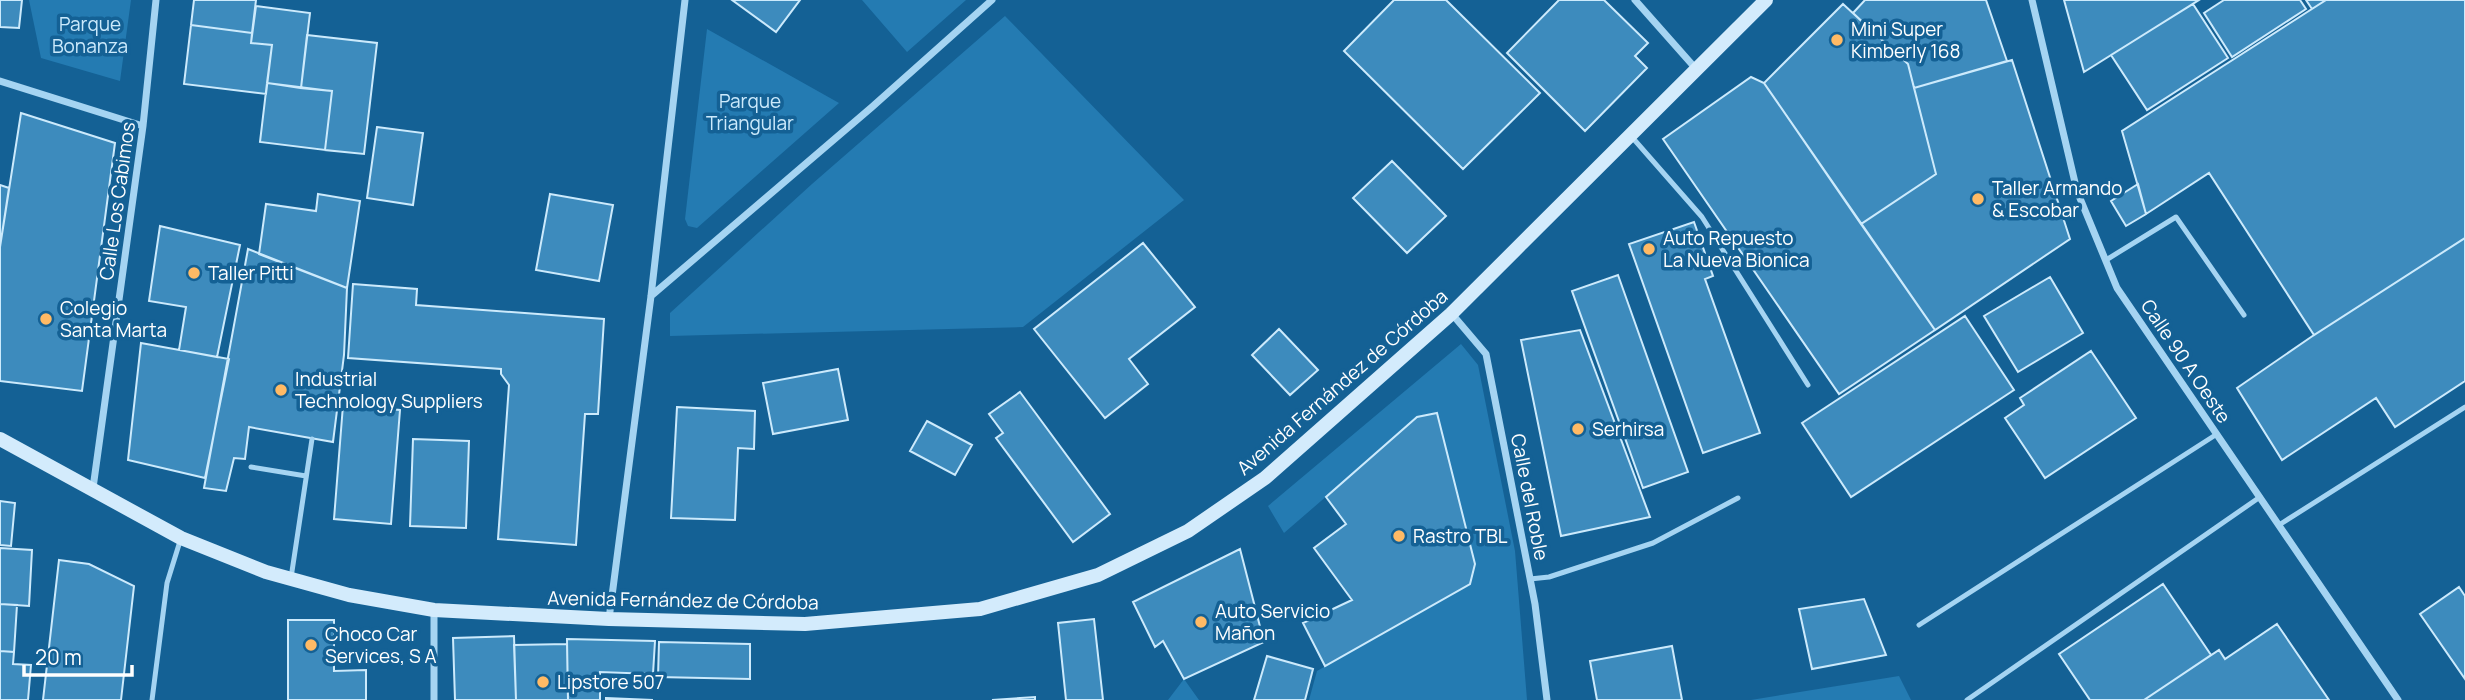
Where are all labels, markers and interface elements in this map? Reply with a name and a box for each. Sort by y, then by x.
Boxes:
park label: Parque Bonanza [52,11,128,59]
place label: Mini Super Kimberly 168 [1851,16,1961,64]
marker: Mini Super Kimberly 168 [1829,32,1845,48]
park label: Parque Triangular [706,88,794,136]
street label: Calle Los Cabimos [93,120,141,282]
place label: Taller Armando & Escobar [1992,175,2122,223]
marker: Taller Armando & Escobar [1970,191,1986,207]
place label: Auto Repuesto La Nueva Bionica [1663,225,1810,273]
marker: Auto Repuesto La Nueva Bionica [1641,241,1657,257]
place label: Taller Pitti [208,260,294,286]
marker: Taller Pitti [186,265,202,281]
street label: Avenida Fernández de Córdoba [1231,283,1453,481]
street label: Calle 90 A Oeste [2135,294,2237,428]
place label: Colegio Santa Marta [60,295,167,343]
marker: Colegio Santa Marta [38,311,54,327]
place label: Industrial Technology Suppliers [295,366,483,414]
marker: Industrial Technology Suppliers [273,382,289,398]
place label: Serhirsa [1592,416,1664,442]
marker: Serhirsa [1570,421,1586,437]
street label: Calle del Roble [1505,431,1555,563]
place label: Rastro TBL [1413,523,1508,549]
marker: Rastro TBL [1391,528,1407,544]
street label: Avenida Fernández de Córdoba [547,585,819,615]
place label: Auto Servicio Mañon [1215,598,1330,646]
marker: Auto Servicio Mañon [1193,614,1209,630]
place label: Choco Car Services, S A [325,621,436,669]
scale bar [24,634,133,678]
marker: Choco Car Services, S A [303,637,319,653]
text: 20 m [35,643,82,671]
place label: Lipstore 507 [557,669,664,695]
marker: Lipstore 507 [535,674,551,690]

